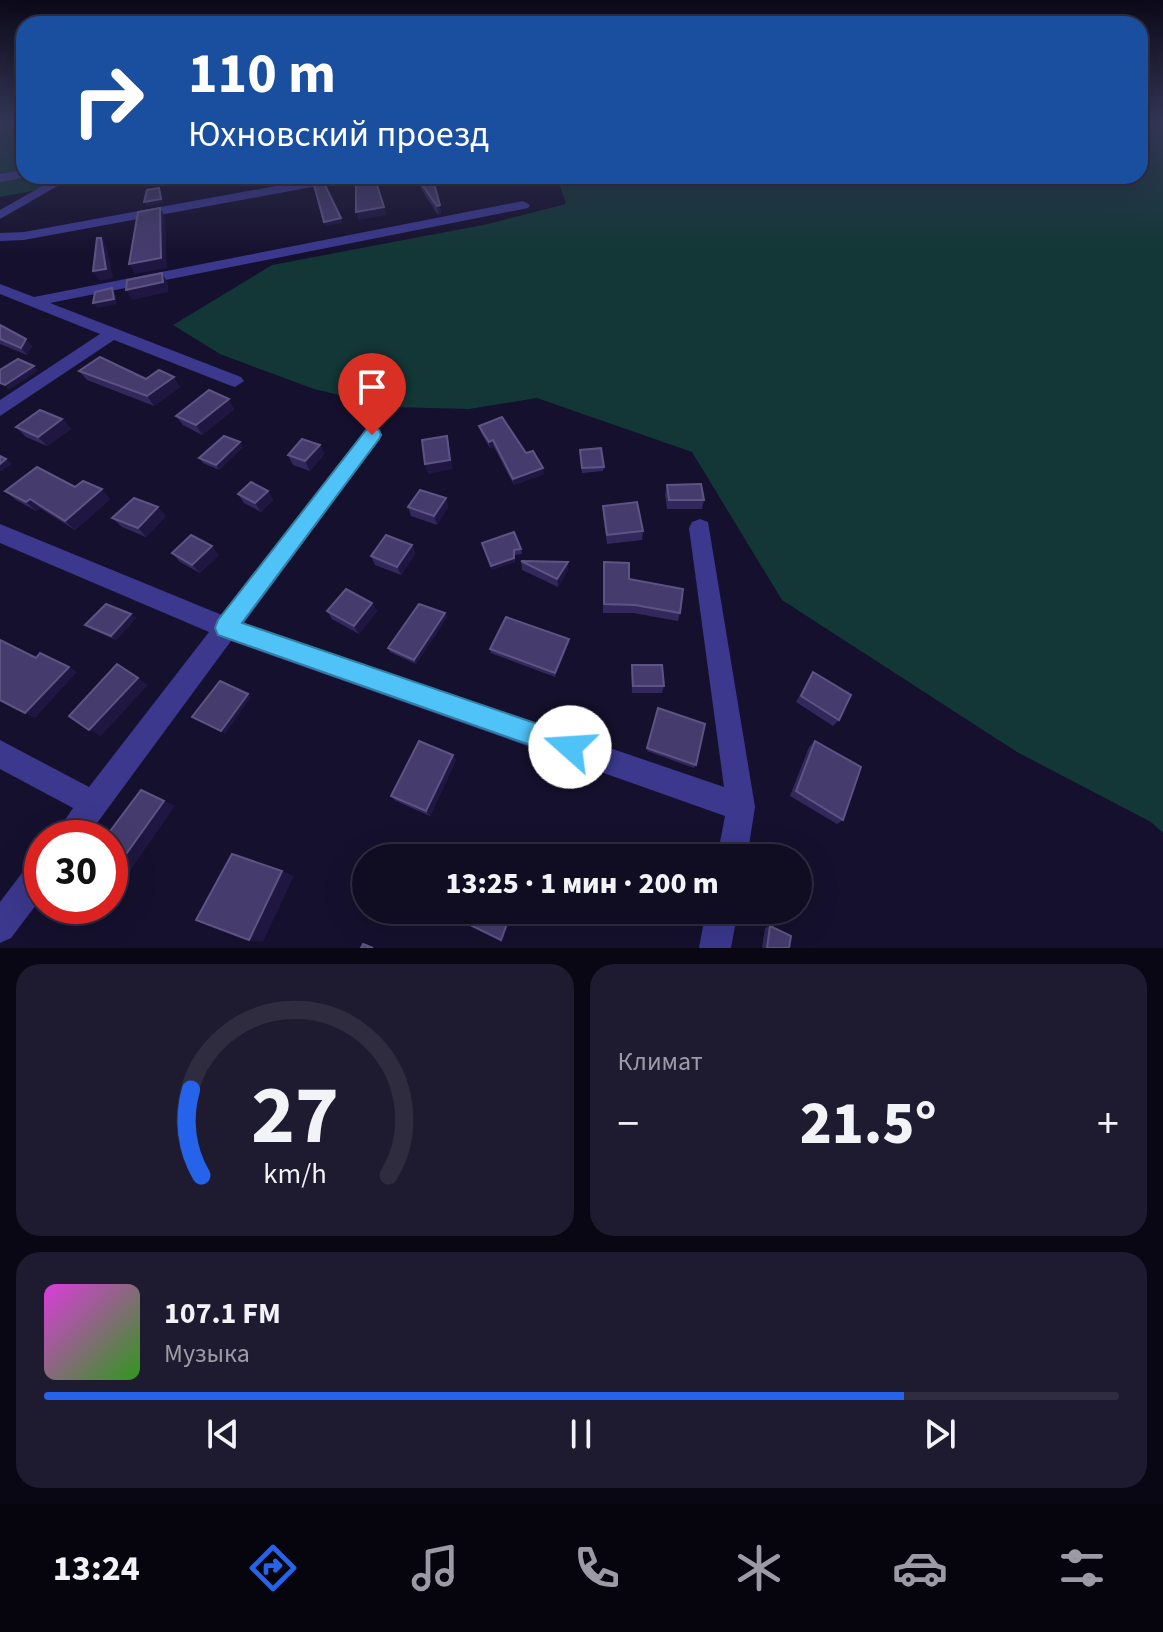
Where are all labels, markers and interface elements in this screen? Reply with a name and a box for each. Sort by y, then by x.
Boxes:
text: 110 m [188,35,336,114]
icon: right [56,48,160,152]
text: Юхновский проезд [188,109,489,160]
pin [338,353,406,435]
icon: arrive [350,365,394,409]
position arrow [528,705,612,789]
speed limit sign: 30 [24,820,128,924]
text: 13:25 · 1 мин · 200 m [445,862,719,905]
text: Климат [618,1043,703,1080]
text: 27 [251,1057,339,1175]
text: 21.5° [800,1082,937,1167]
text: − [618,1093,639,1156]
text: + [1097,1093,1119,1156]
text: km/h [263,1154,326,1194]
text: 107.1 FM [164,1292,281,1335]
text: Музыка [164,1335,250,1372]
icon: previous [201,1412,245,1456]
icon: pause [559,1412,603,1456]
icon: next [918,1412,962,1456]
icon: directions [245,1540,301,1596]
icon: music [407,1540,463,1596]
icon: phone [569,1540,625,1596]
icon: climate [731,1540,787,1596]
icon: car [892,1540,948,1596]
icon: filters [1054,1540,1110,1596]
text: 13:24 [53,1543,140,1594]

